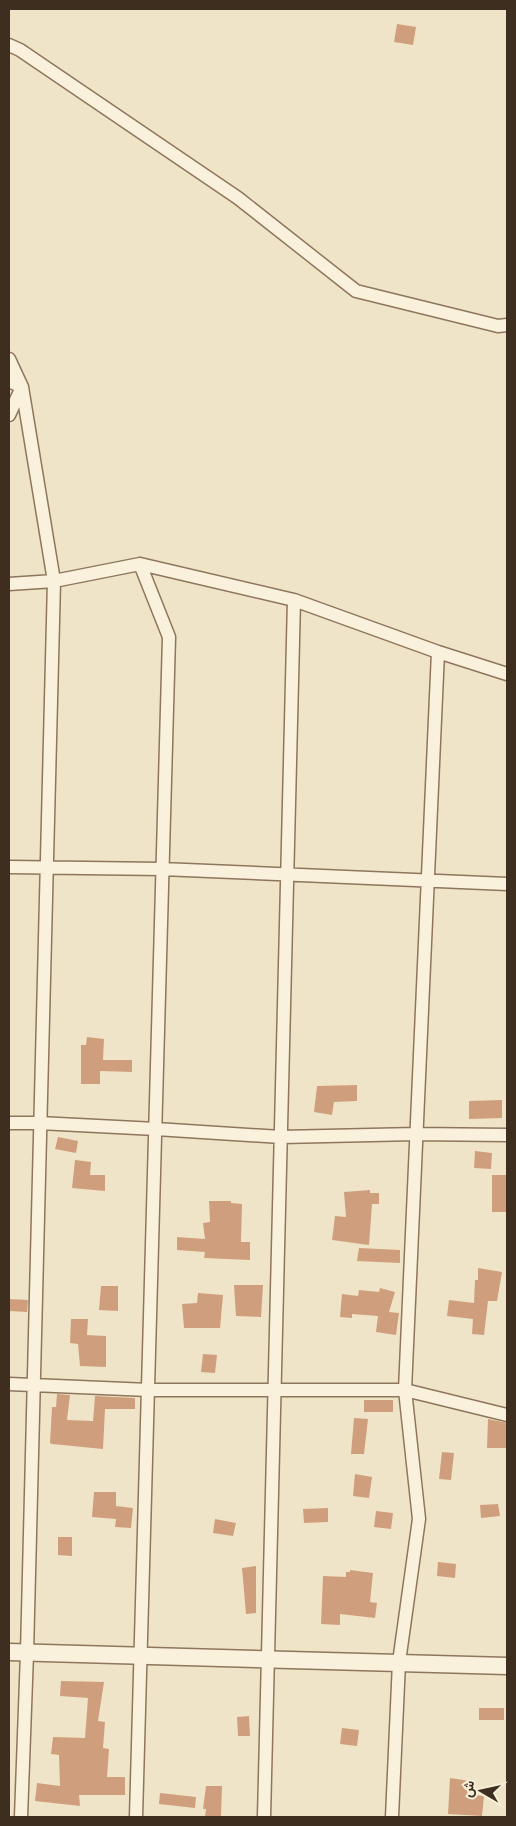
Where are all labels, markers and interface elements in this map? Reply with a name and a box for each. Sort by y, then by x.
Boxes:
north arrow [456,1766,506,1816]
text: ش [458,1779,482,1799]

